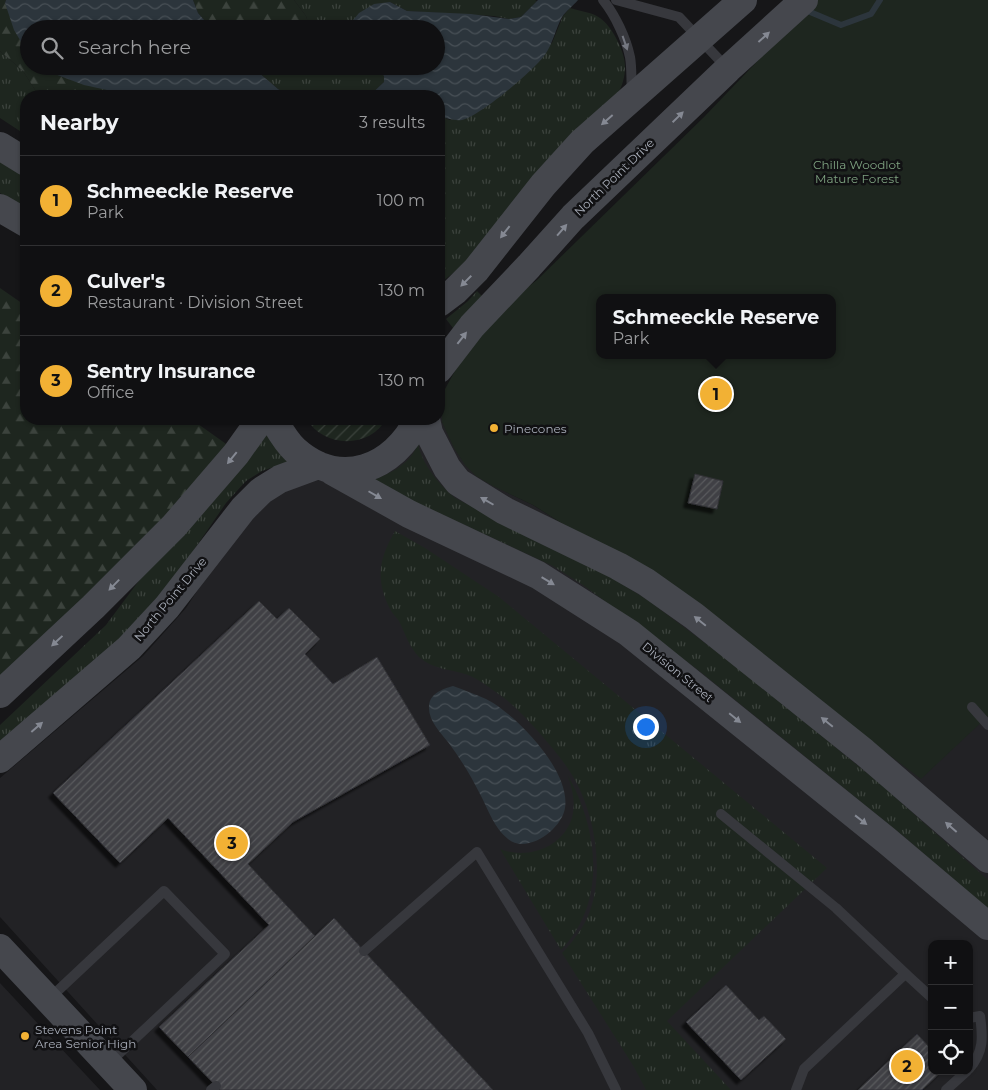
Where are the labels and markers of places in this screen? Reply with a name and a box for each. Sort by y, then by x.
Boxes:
pin: 1 [700,375,732,413]
place label: Pinecones [504,421,567,436]
marker: Pinecones [488,422,500,434]
pin: 3 [216,824,248,862]
place label: Stevens Point Area Senior High [35,1022,136,1051]
marker: Stevens Point Area Senior High [19,1030,31,1042]
pin: 2 [891,1047,923,1085]

